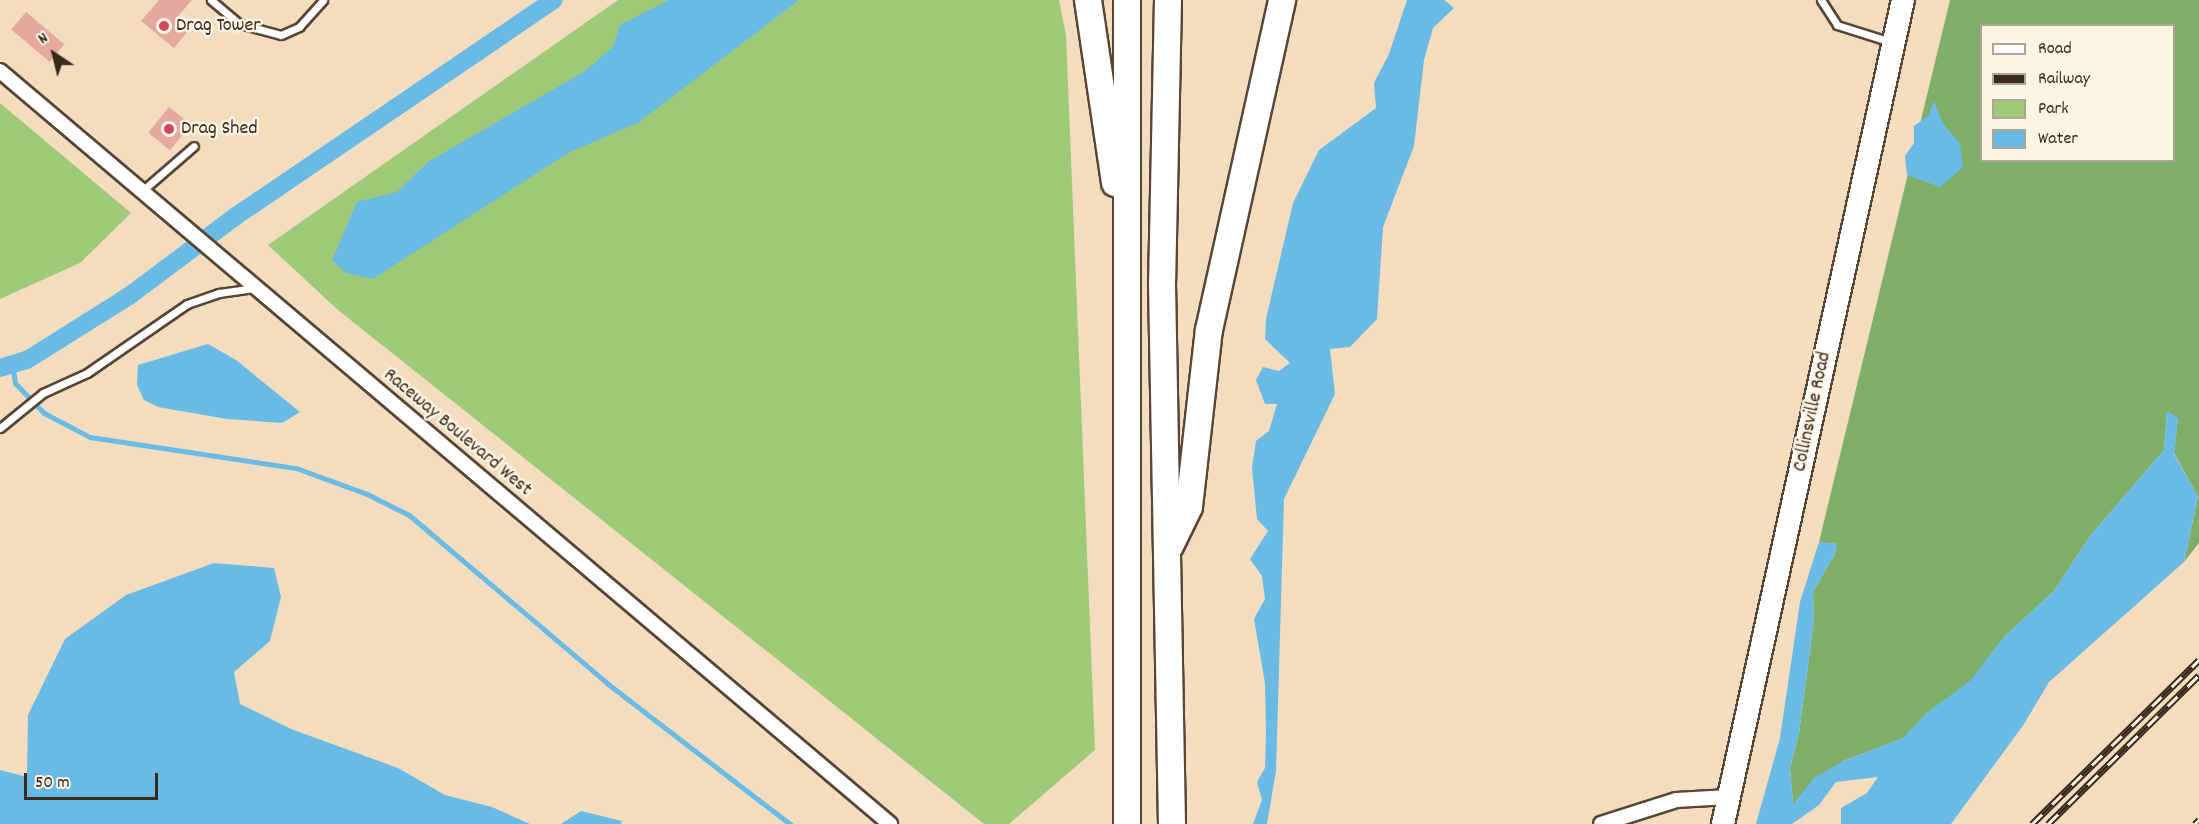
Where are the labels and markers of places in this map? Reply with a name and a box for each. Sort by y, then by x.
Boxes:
place label: Drag Tower [176,14,261,38]
marker: Drag Tower [157,19,171,33]
place label: Drag Shed [181,117,258,141]
marker: Drag Shed [162,122,176,136]

